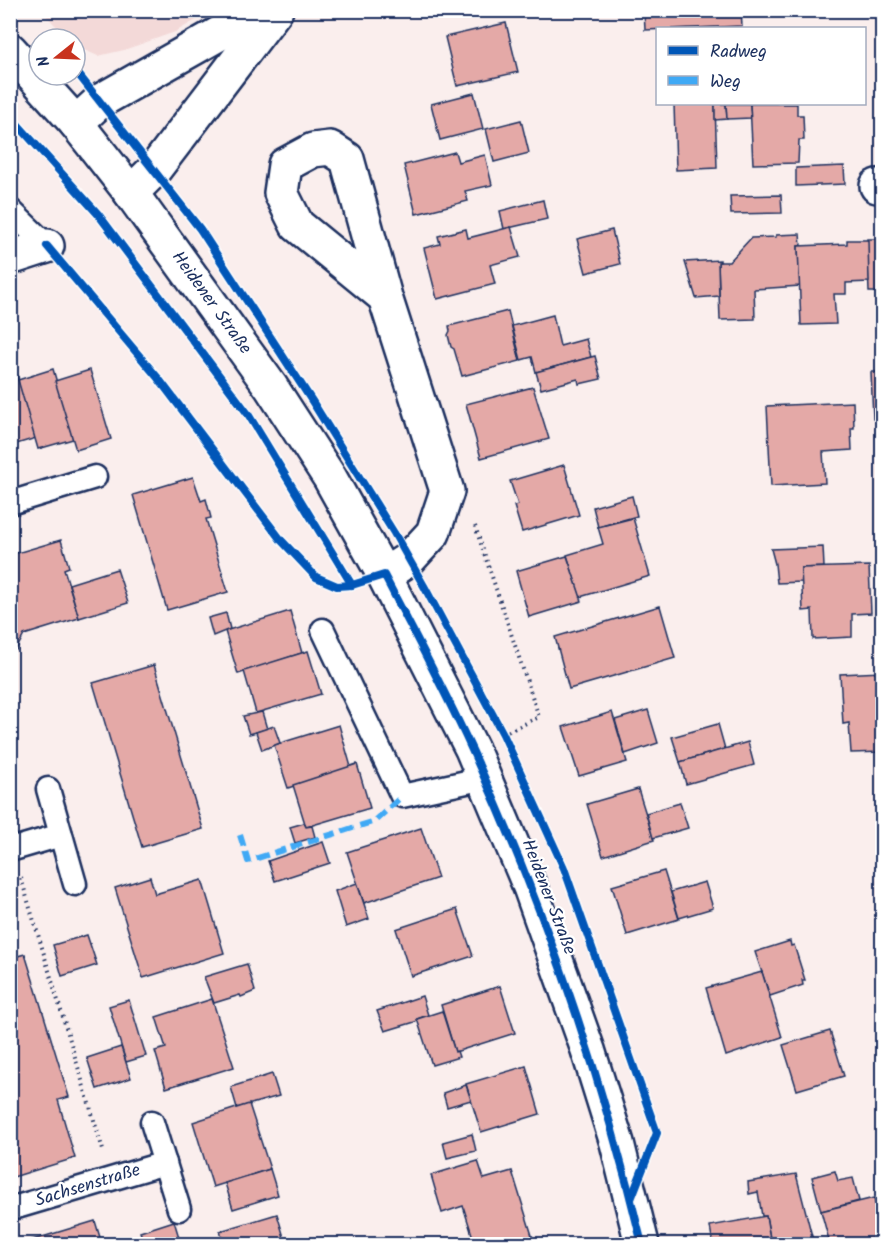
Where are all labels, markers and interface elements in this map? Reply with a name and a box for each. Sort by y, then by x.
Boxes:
north arrow [27,27,87,87]
legend [656,27,866,105]
text: Radweg [710,38,767,67]
text: N [31,53,58,70]
text: Weg [710,68,741,97]
street label: Heidener Straße [163,245,259,361]
street label: Heidener Straße [513,835,583,959]
street label: Sachsenstraße [32,1156,144,1216]

